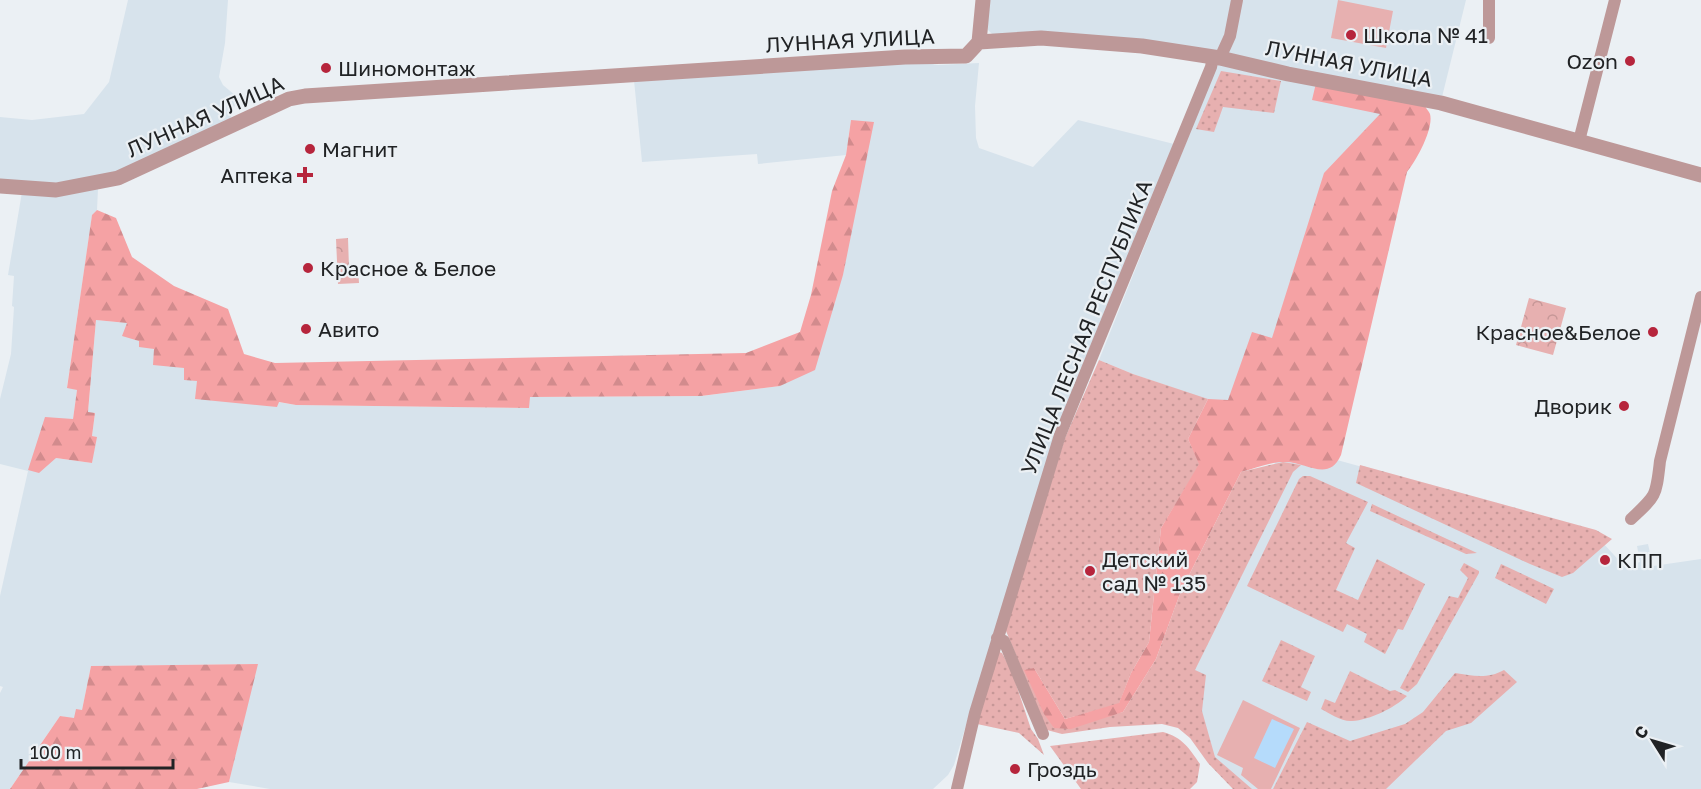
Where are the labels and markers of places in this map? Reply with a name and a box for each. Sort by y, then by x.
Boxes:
place label: Школа № 41 [1363,22,1488,48]
marker: Школа № 41 [1344,28,1358,42]
place label: Ozon [1566,48,1618,74]
marker: Ozon [1623,54,1637,68]
place label: Шиномонтаж [338,55,476,81]
marker: Шиномонтаж [319,61,333,75]
place label: Магнит [322,136,398,162]
marker: Магнит [303,142,317,156]
place label: Аптека [220,162,293,188]
marker: Аптека [298,168,312,182]
place label: Красное & Белое [320,255,496,281]
marker: Красное & Белое [301,261,315,275]
place label: Авито [318,316,379,342]
place label: Красное&Белое [1475,319,1641,345]
marker: Авито [299,322,313,336]
marker: Красное&Белое [1646,325,1660,339]
place label: Дворик [1534,393,1612,419]
marker: Дворик [1617,399,1631,413]
place label: Детский сад № 135 [1102,546,1206,596]
place label: КПП [1617,547,1663,573]
marker: КПП [1598,553,1612,567]
marker: Детский сад № 135 [1083,564,1097,578]
place label: Гроздь [1027,756,1097,782]
marker: Гроздь [1008,762,1022,776]

